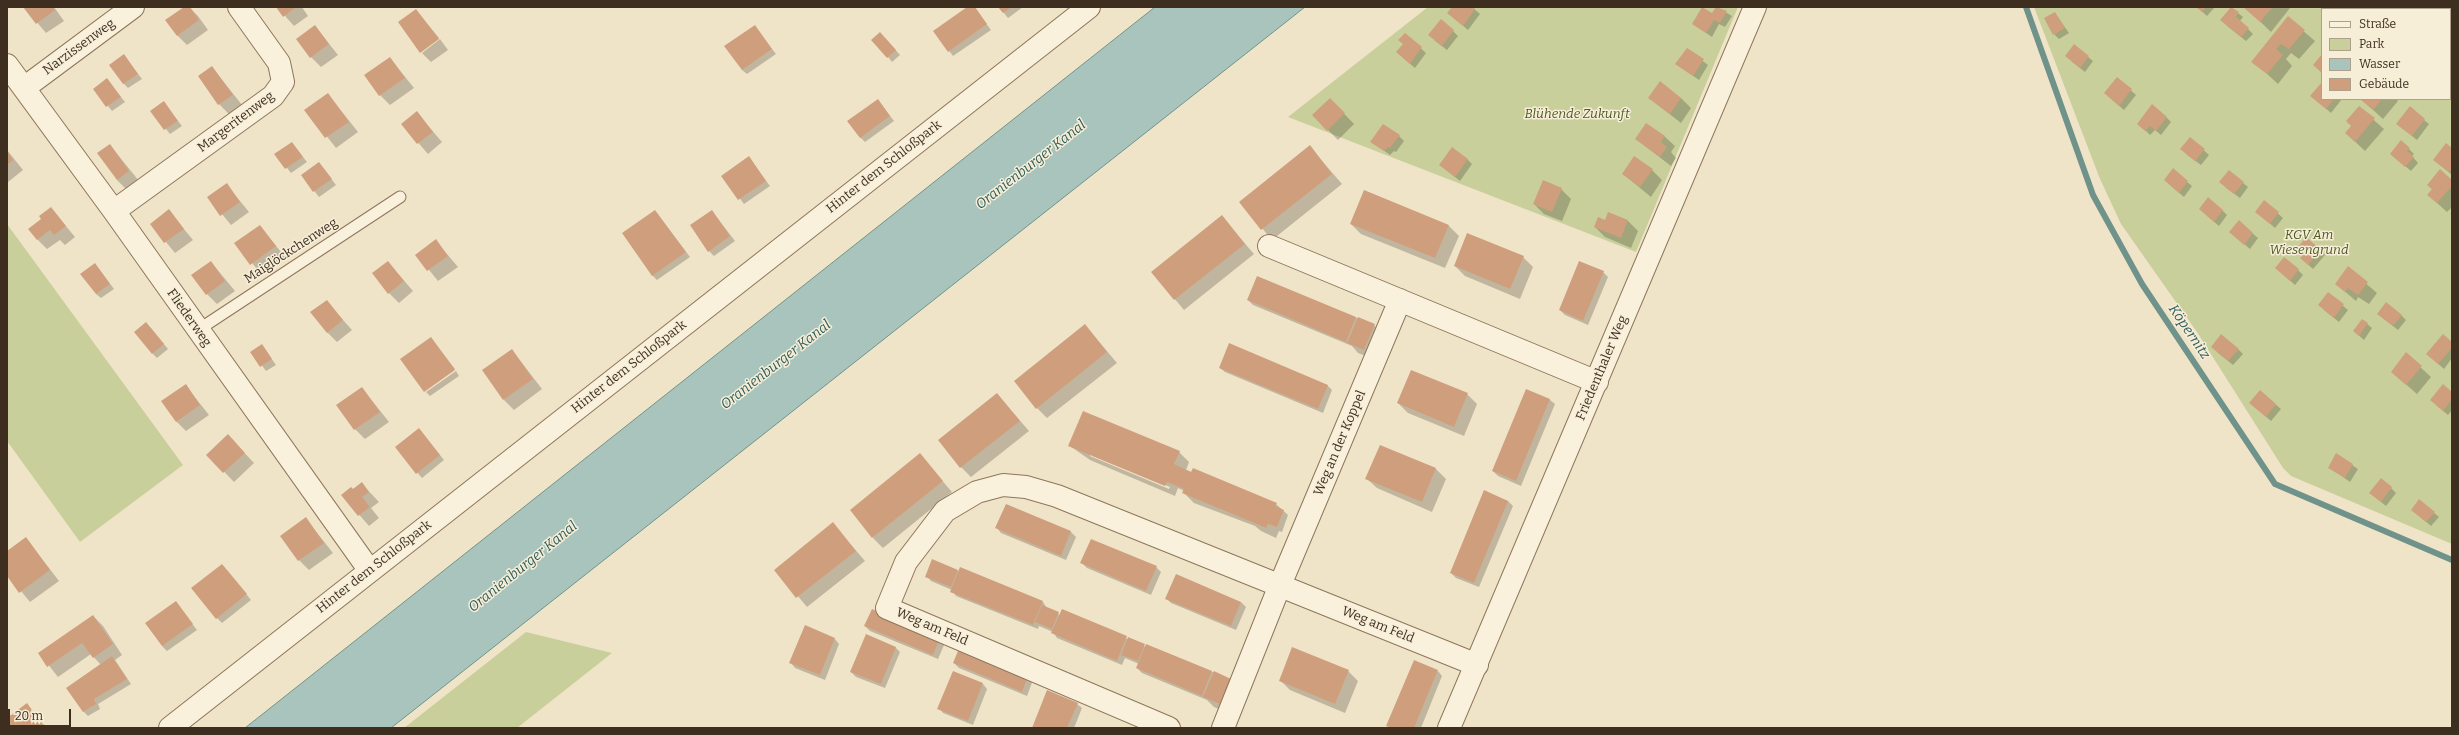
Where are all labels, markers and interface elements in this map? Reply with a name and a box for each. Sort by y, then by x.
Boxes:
legend [2321,8,2451,100]
street label: Narzissenweg [40,16,118,78]
text: Straße [2359,17,2396,31]
text: Park [2359,37,2384,51]
text: Wasser [2359,57,2400,71]
text: Gebäude [2359,77,2409,91]
street label: Margeritenweg [195,88,277,156]
park label: Blühende Zukunft [1524,106,1630,122]
street label: Hinter dem Schloßpark [823,117,945,217]
water label: Oranienburger Kanal [973,117,1089,213]
street label: Maiglöckchenweg [241,215,341,287]
park label: KGV Am Wiesengrund [2269,227,2349,258]
street label: Fliederweg [163,286,215,350]
water label: Köpernitz [2165,302,2213,362]
street label: Friedenthaler Weg [1573,313,1631,423]
street label: Hinter dem Schloßpark [568,317,690,417]
water label: Oranienburger Kanal [718,317,834,413]
street label: Weg an der Koppel [1311,388,1369,498]
street label: Hinter dem Schloßpark [313,517,435,617]
water label: Oranienburger Kanal [465,518,581,616]
street label: Weg am Feld [1340,603,1416,647]
street label: Weg am Feld [894,605,970,649]
scale bar [10,701,73,727]
text: 20 m [15,709,43,723]

